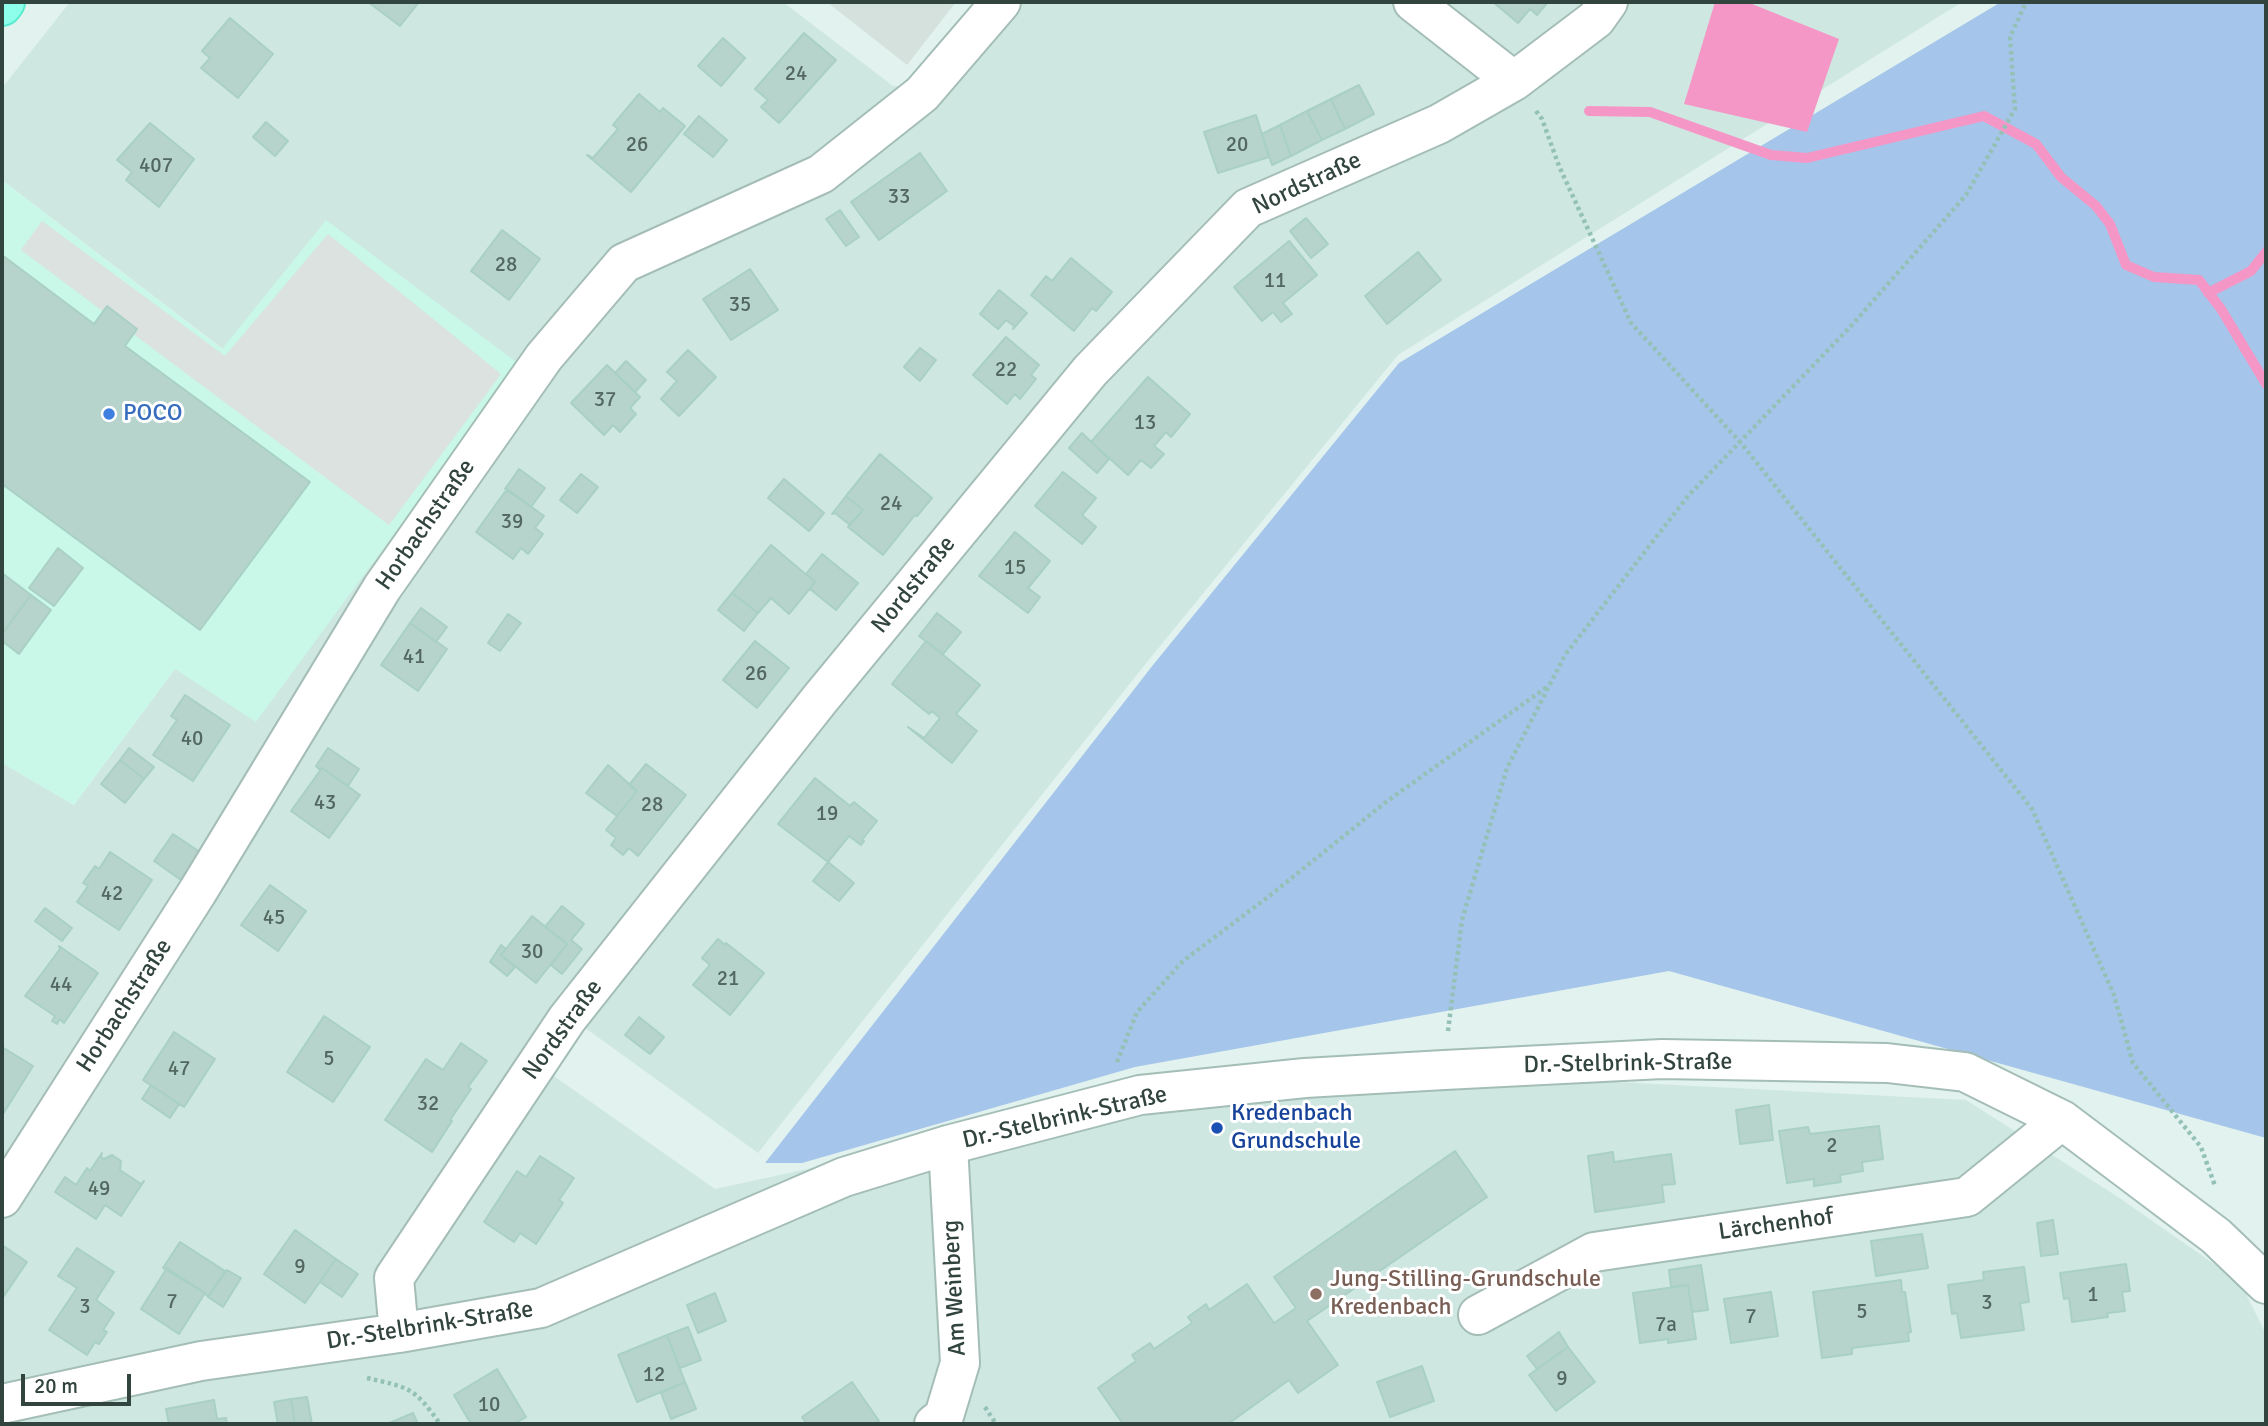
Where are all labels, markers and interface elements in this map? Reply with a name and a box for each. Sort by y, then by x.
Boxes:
house number: 24 [785,61,807,87]
house number: 26 [626,132,648,158]
house number: 20 [1226,132,1248,158]
street label: Nordstraße [1248,146,1366,222]
house number: 407 [139,153,173,179]
house number: 33 [888,184,910,210]
house number: 28 [495,252,517,278]
house number: 11 [1264,268,1286,294]
house number: 35 [729,292,751,318]
house number: 22 [995,357,1017,383]
house number: 37 [594,387,616,413]
place label: POCO [123,400,183,428]
marker: POCO [101,406,117,422]
house number: 13 [1134,410,1156,436]
street label: Horbachstraße [370,454,482,596]
house number: 24 [880,491,902,517]
house number: 39 [501,509,523,535]
street label: Nordstraße [866,531,962,639]
house number: 15 [1004,555,1026,581]
house number: 41 [403,644,425,670]
house number: 26 [745,661,767,687]
house number: 40 [181,726,203,752]
house number: 43 [314,790,336,816]
house number: 28 [641,792,663,818]
house number: 19 [816,801,838,827]
house number: 42 [101,881,123,907]
house number: 45 [263,905,285,931]
street label: Horbachstraße [71,934,179,1078]
house number: 30 [521,939,543,965]
house number: 21 [717,966,739,992]
house number: 44 [50,972,72,998]
street label: Nordstraße [517,974,609,1086]
house number: 5 [323,1046,335,1072]
street label: Dr.-Stelbrink-Straße [1523,1048,1733,1080]
house number: 47 [168,1056,190,1082]
street label: Dr.-Stelbrink-Straße [960,1080,1170,1156]
house number: 32 [417,1091,439,1117]
place label: Kredenbach Grundschule [1231,1100,1361,1156]
marker: Kredenbach Grundschule [1209,1120,1225,1136]
house number: 2 [1826,1133,1838,1159]
house number: 49 [88,1176,110,1202]
street label: Lärchenhof [1717,1203,1835,1247]
street label: Am Weinberg [937,1219,973,1357]
house number: 9 [294,1254,306,1280]
place label: Jung-Stilling-Grundschule Kredenbach [1330,1266,1601,1322]
house number: 1 [2087,1282,2099,1308]
marker: Jung-Stilling-Grundschule Kredenbach [1308,1286,1324,1302]
house number: 7 [166,1289,178,1315]
house number: 3 [1981,1290,1993,1316]
house number: 3 [79,1294,91,1320]
street label: Dr.-Stelbrink-Straße [325,1295,535,1357]
house number: 5 [1856,1299,1868,1325]
house number: 7 [1745,1304,1757,1330]
house number: 7a [1655,1312,1677,1338]
scale bar [24,1360,135,1404]
house number: 12 [643,1362,665,1388]
house number: 9 [1556,1366,1568,1392]
text: 20 m [34,1373,78,1399]
house number: 10 [478,1392,500,1418]

